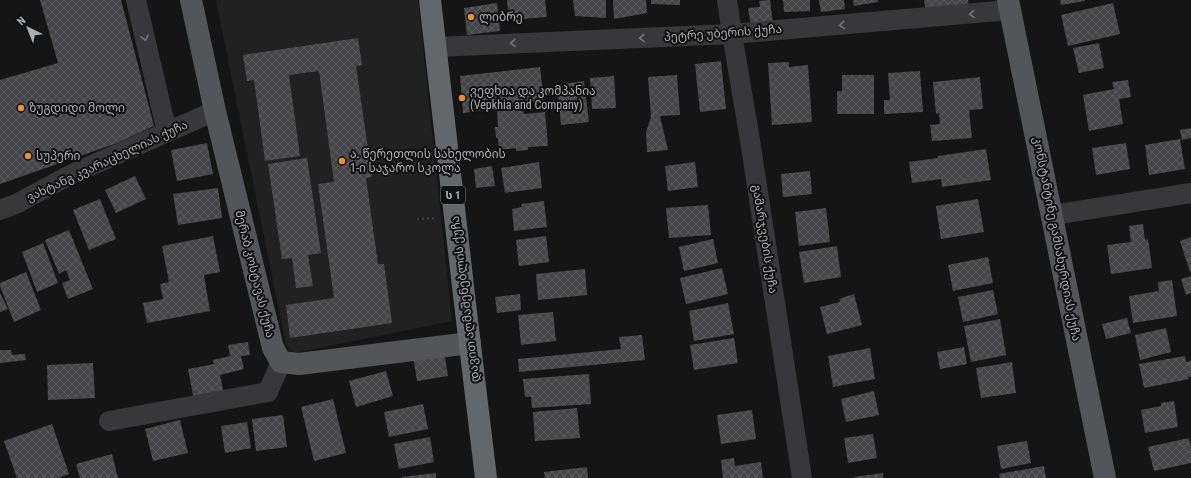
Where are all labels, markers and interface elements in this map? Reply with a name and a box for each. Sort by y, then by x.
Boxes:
north arrow [8,8,48,48]
one-way arrow [968,9,975,18]
place label: ლიბრე [479,10,523,25]
marker: ლიბრე [466,12,476,22]
text: N [15,14,29,28]
one-way arrow [839,20,845,29]
street label: პეტრე უბერის ქუჩა [664,22,782,44]
one-way arrow [639,33,645,42]
one-way arrow [140,34,149,41]
one-way arrow [510,39,516,48]
place label: ვეფხია და კომპანია (Vepkhia and Company) [470,84,596,112]
marker: ვეფხია და კომპანია (Vepkhia and Company) [457,93,467,103]
place label: ზუგდიდი მოლი [29,101,125,116]
marker: ზუგდიდი მოლი [16,103,26,113]
street label: ვახტანგ კვარაცხელიას ქუჩა [24,117,190,205]
street label: კონსტანტინე გამსახურდიას ქუჩა [1029,136,1084,343]
place label: ა. წერეთლის სახელობის 1-ი საჯარო სკოლა [350,147,506,176]
place label: სუპერი [36,149,81,163]
marker: სუპერი [23,151,33,161]
marker: ა. წერეთლის სახელობის 1-ი საჯარო სკოლა [337,156,347,166]
street label: გამარჯვების ქუჩა [749,184,781,294]
road number: ს 1 [441,186,465,204]
street label: მერაბ კოსტავას ქუჩა [232,209,278,339]
street label: დავით აღმაშენებლის ქუჩა [448,215,483,383]

